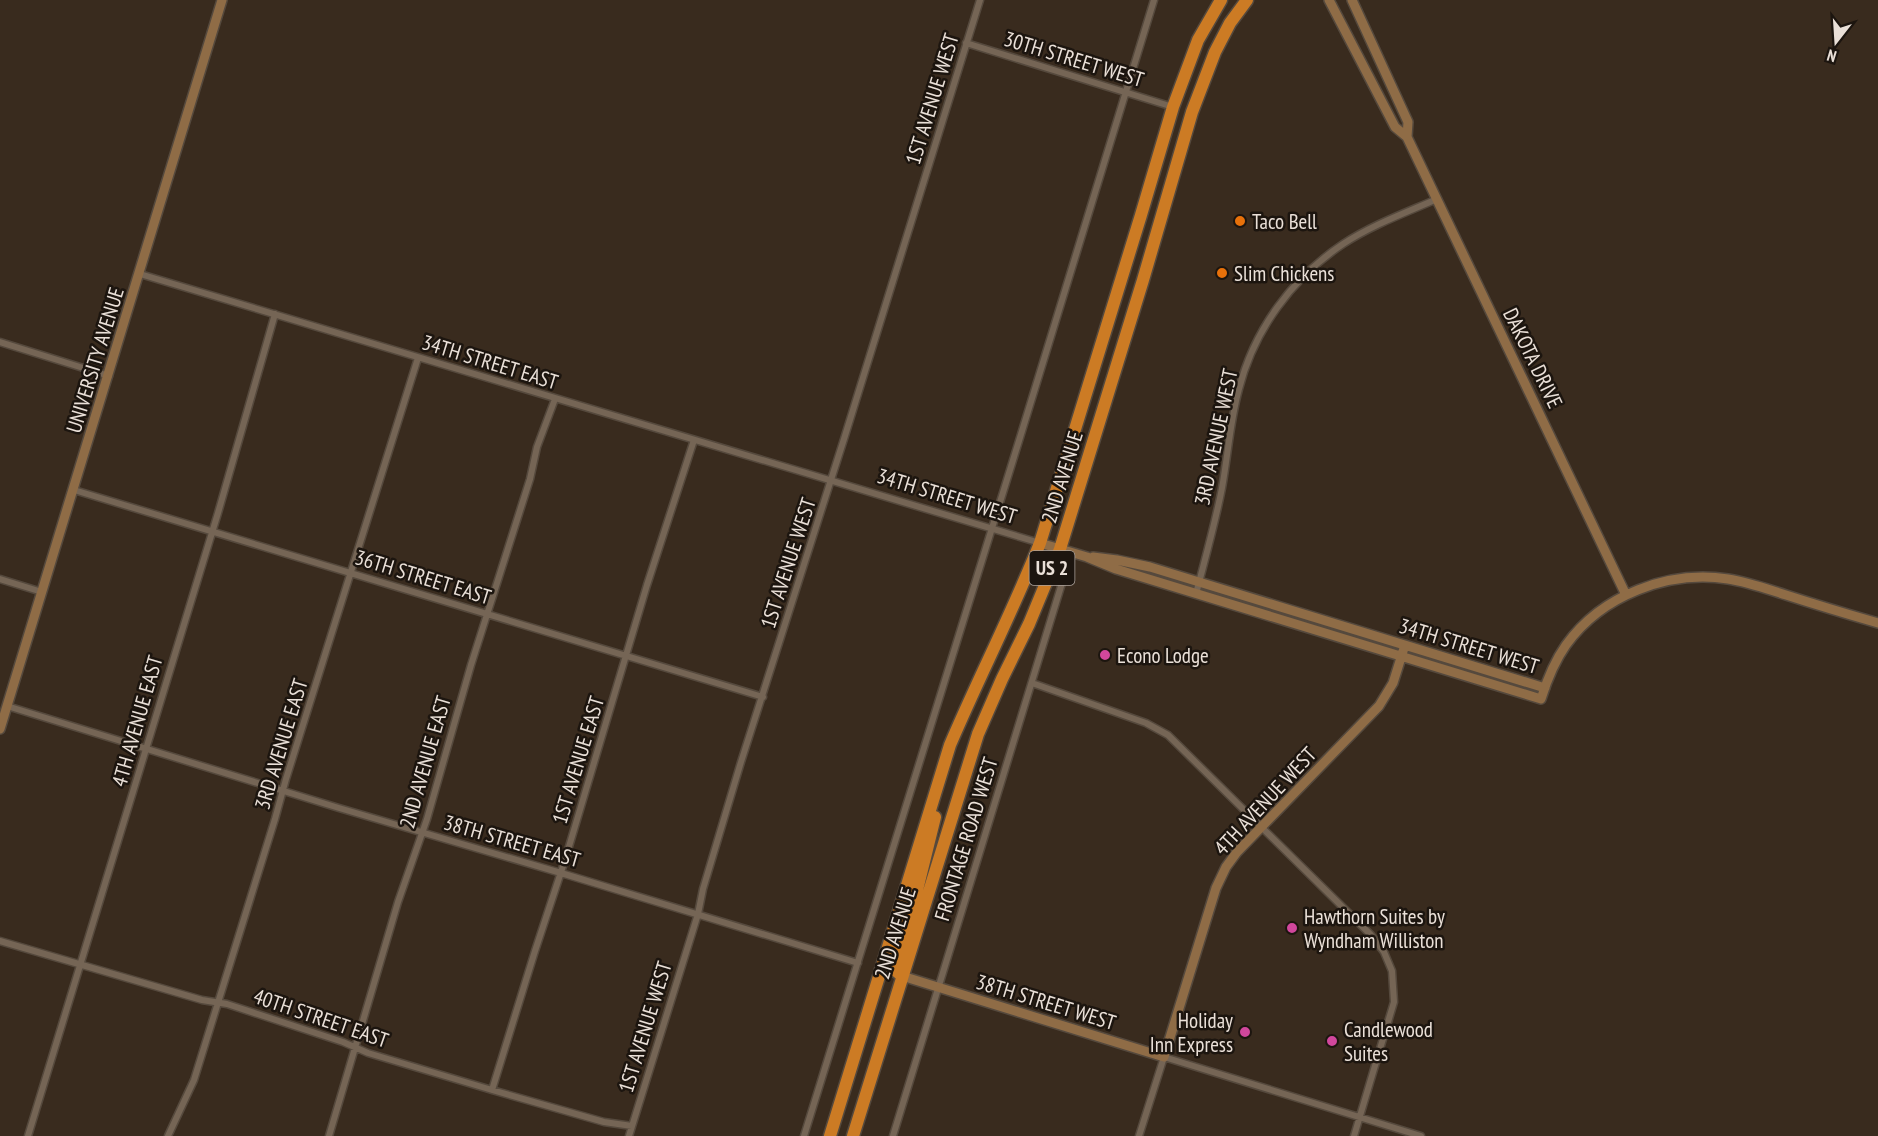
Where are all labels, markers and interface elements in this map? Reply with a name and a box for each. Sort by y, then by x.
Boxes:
north arrow [1806,12,1866,72]
street label: 30TH STREET WEST [1001,25,1148,93]
street label: 1ST AVENUE WEST [899,30,965,168]
text: N [1825,46,1839,67]
place label: Taco Bell [1252,208,1317,235]
marker: Taco Bell [1233,214,1247,228]
place label: Slim Chickens [1234,260,1334,287]
marker: Slim Chickens [1215,266,1229,280]
street label: UNIVERSITY AVENUE [60,284,130,436]
street label: DAKOTA DRIVE [1497,304,1569,412]
street label: 34TH STREET EAST [419,328,562,396]
street label: 3RD AVENUE WEST [1188,366,1244,508]
street label: 2ND AVENUE [1035,428,1089,526]
street label: 34TH STREET WEST [874,462,1021,530]
street label: 1ST AVENUE WEST [754,494,822,632]
street label: 36TH STREET EAST [352,543,495,611]
road number: US 2 [1030,551,1074,585]
street label: 34TH STREET WEST [1396,612,1543,680]
place label: Econo Lodge [1117,642,1209,669]
marker: Econo Lodge [1098,648,1112,662]
street label: 4TH AVENUE EAST [105,652,169,790]
street label: 3RD AVENUE EAST [248,675,314,813]
street label: 2ND AVENUE EAST [393,692,457,831]
street label: 1ST AVENUE EAST [546,692,610,827]
street label: 4TH AVENUE WEST [1208,741,1323,861]
street label: FRONTAGE ROAD WEST [928,753,1004,924]
street label: 38TH STREET EAST [441,809,584,874]
street label: 2ND AVENUE [868,884,922,982]
place label: Hawthorn Suites by Wyndham Williston [1304,903,1445,954]
marker: Hawthorn Suites by Wyndham Williston [1285,921,1299,935]
street label: 1ST AVENUE WEST [612,958,678,1096]
street label: 38TH STREET WEST [973,968,1120,1036]
street label: 40TH STREET EAST [250,982,393,1054]
place label: Holiday Inn Express [1150,1007,1233,1058]
place label: Candlewood Suites [1344,1016,1433,1067]
marker: Holiday Inn Express [1238,1025,1252,1039]
marker: Candlewood Suites [1325,1034,1339,1048]

